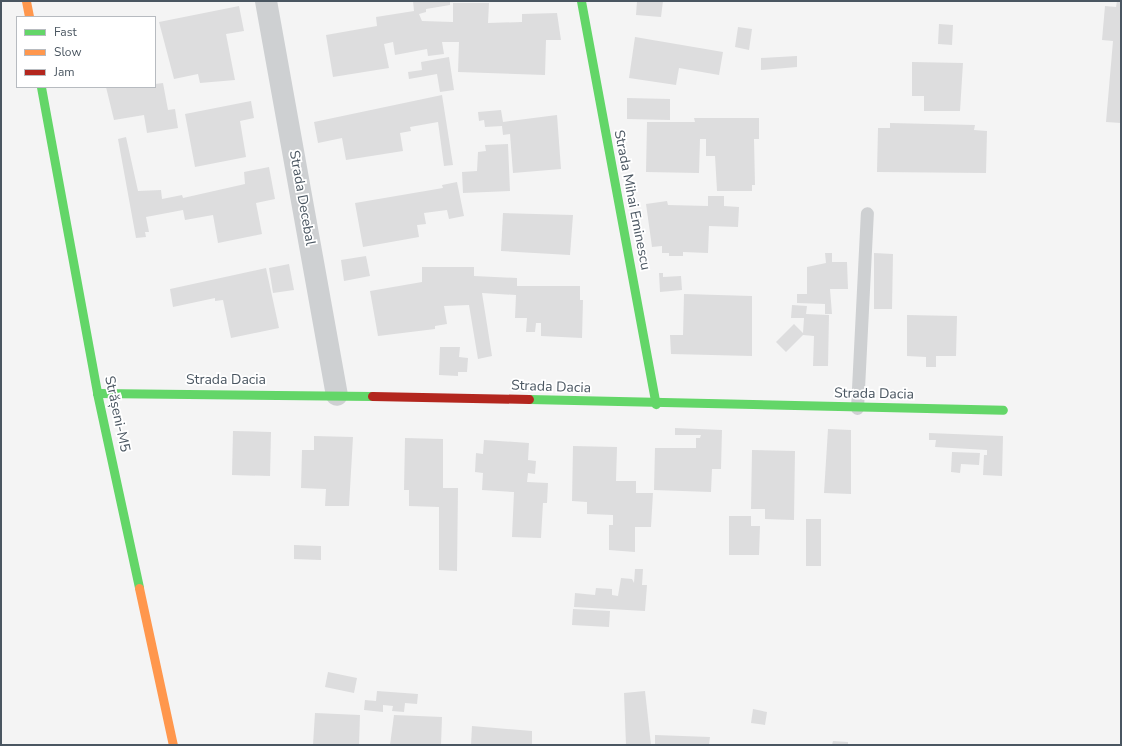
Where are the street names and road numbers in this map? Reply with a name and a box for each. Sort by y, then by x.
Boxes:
street label: Strada Mihai Eminescu [610,129,654,271]
street label: Strada Decebal [285,149,319,247]
street label: Strada Dacia [186,372,266,388]
street label: Strășeni-M5 [101,374,133,454]
street label: Strada Dacia [511,377,591,397]
street label: Strada Dacia [834,385,914,403]

